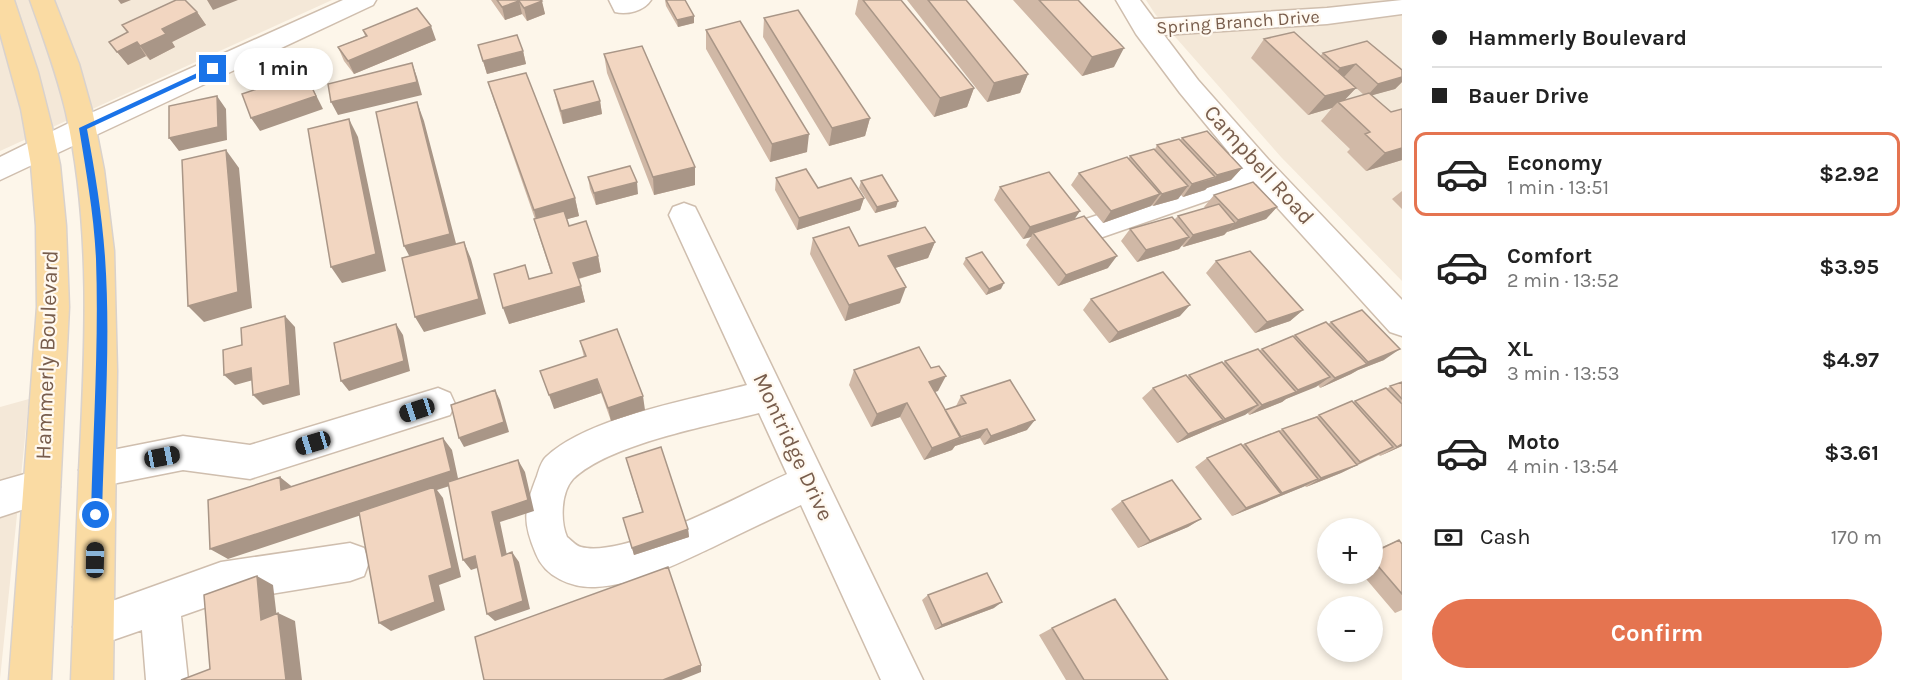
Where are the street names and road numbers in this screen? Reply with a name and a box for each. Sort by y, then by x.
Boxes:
street label: Spring Branch Drive [1156,5,1320,39]
street label: Campbell Road [1199,100,1319,230]
street label: Hammerly Boulevard [30,250,64,460]
street label: Montridge Drive [747,369,839,525]

